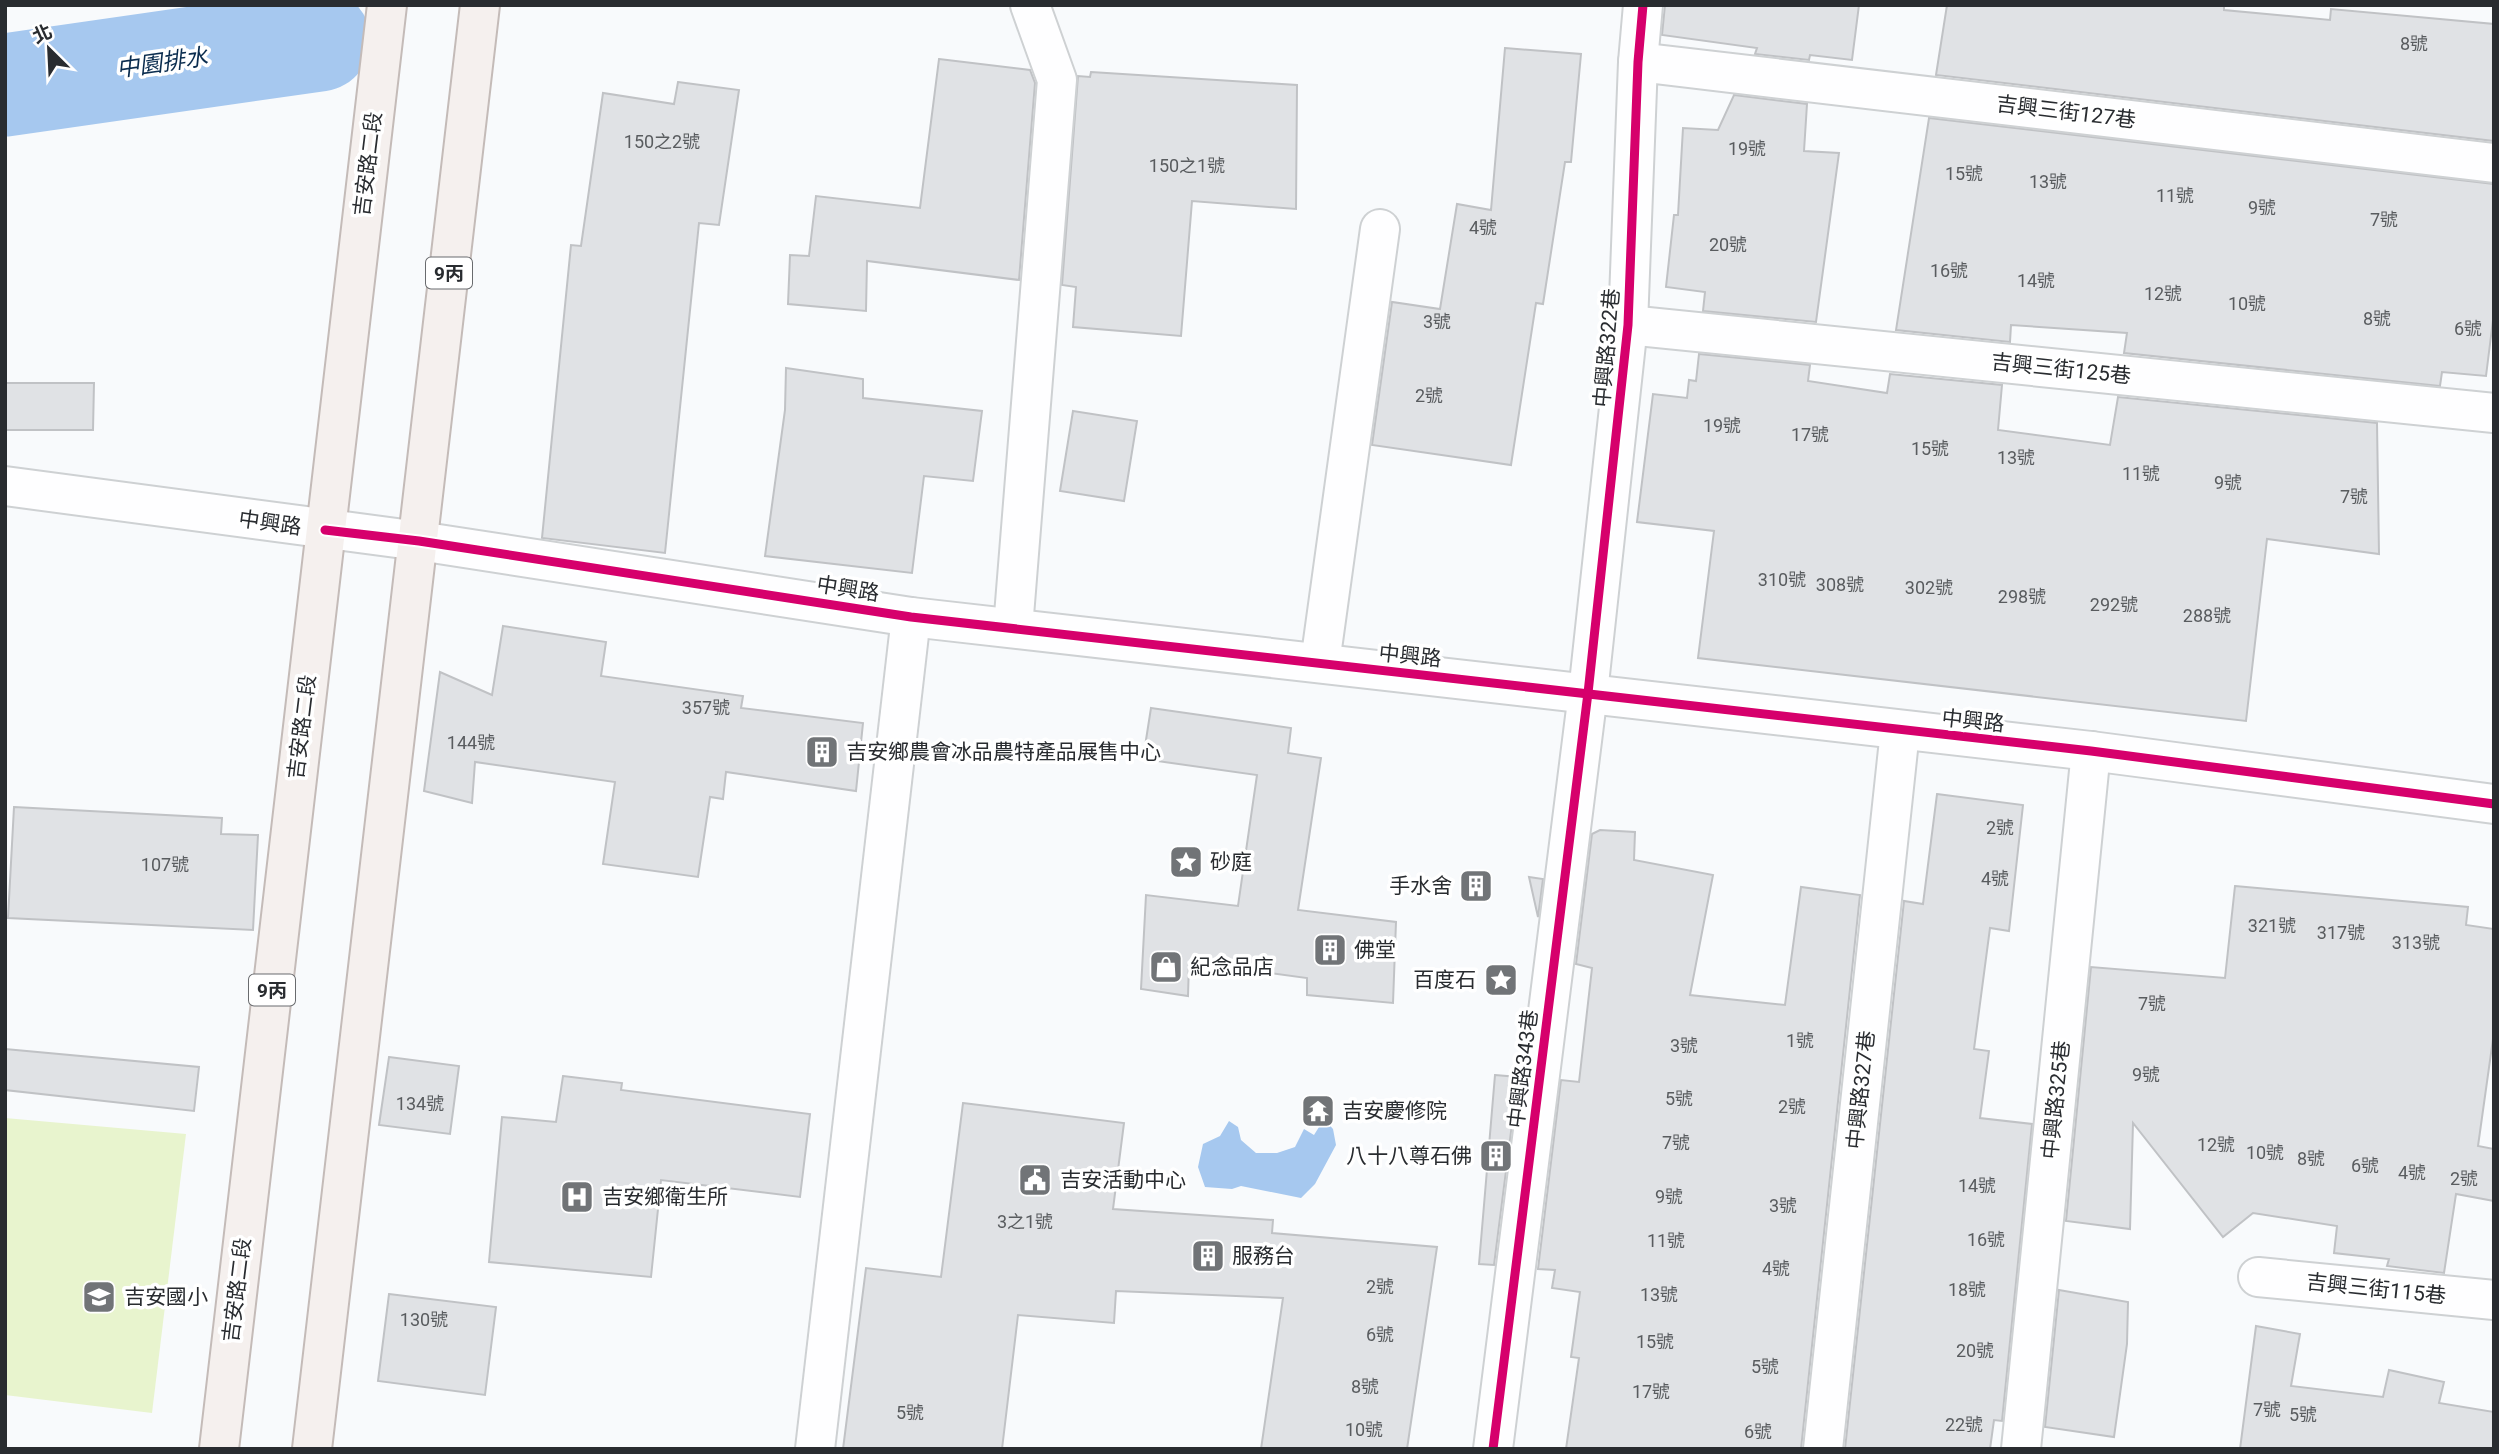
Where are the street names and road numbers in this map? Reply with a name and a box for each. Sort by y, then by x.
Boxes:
street label: 吉興三街127巷 [1995,92,2137,132]
street label: 吉安路二段 [350,110,386,218]
road number: 9丙 [426,258,472,288]
street label: 中興路322巷 [1590,287,1624,409]
street label: 吉興三街125巷 [1990,350,2132,388]
street label: 中興路 [237,507,303,539]
street label: 中興路 [815,572,881,606]
street label: 中興路 [1377,641,1443,671]
street label: 吉安路二段 [284,673,320,781]
street label: 中興路 [1940,706,2006,736]
road number: 9丙 [249,974,295,1006]
street label: 中興路343巷 [1504,1008,1542,1130]
street label: 中興路327巷 [1843,1029,1879,1151]
street label: 中興路325巷 [2038,1039,2074,1161]
street label: 吉安路二段 [219,1236,255,1344]
street label: 吉興三街115巷 [2305,1270,2447,1308]

